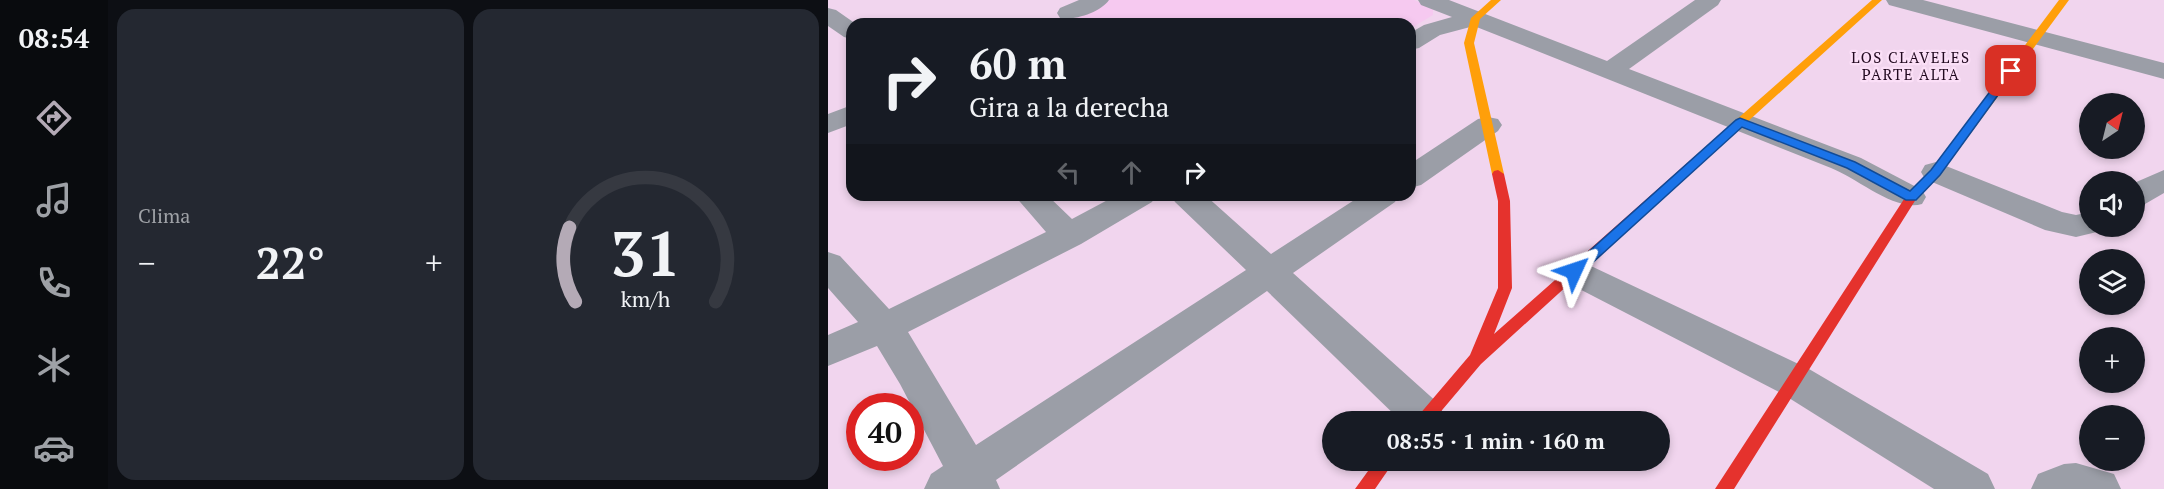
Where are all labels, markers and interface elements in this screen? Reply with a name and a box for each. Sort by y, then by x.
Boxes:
text: 08:54 [19,20,89,56]
text: 60 m [969,35,1067,91]
icon: right [870,42,948,120]
pin [1985,45,2036,96]
district label: LOS CLAVELES PARTE ALTA [1851,47,1971,84]
icon: arrive [1994,54,2027,87]
text: Gira a la derecha [969,89,1169,125]
north arrow [2079,93,2145,159]
map controls [2079,93,2145,471]
icon: directions [33,97,75,139]
icon: left [1052,156,1085,189]
icon: ahead [1115,156,1148,189]
icon: right [1178,156,1211,189]
button: sound [2079,171,2145,237]
icon: music [33,179,75,221]
text: Clima [138,202,190,229]
text: 31 [610,211,681,294]
text: 22° [256,232,325,292]
position arrow [1542,239,1606,303]
text: − [138,241,156,284]
text: + [425,241,443,284]
button: layers [2079,249,2145,315]
icon: phone [33,262,75,304]
text: km/h [621,285,671,313]
button: + [2079,327,2145,393]
icon: climate [33,344,75,386]
speed limit sign: 40 [846,393,924,471]
button: − [2079,405,2145,471]
text: 08:55 · 1 min · 160 m [1387,426,1605,455]
icon: car [33,427,75,469]

